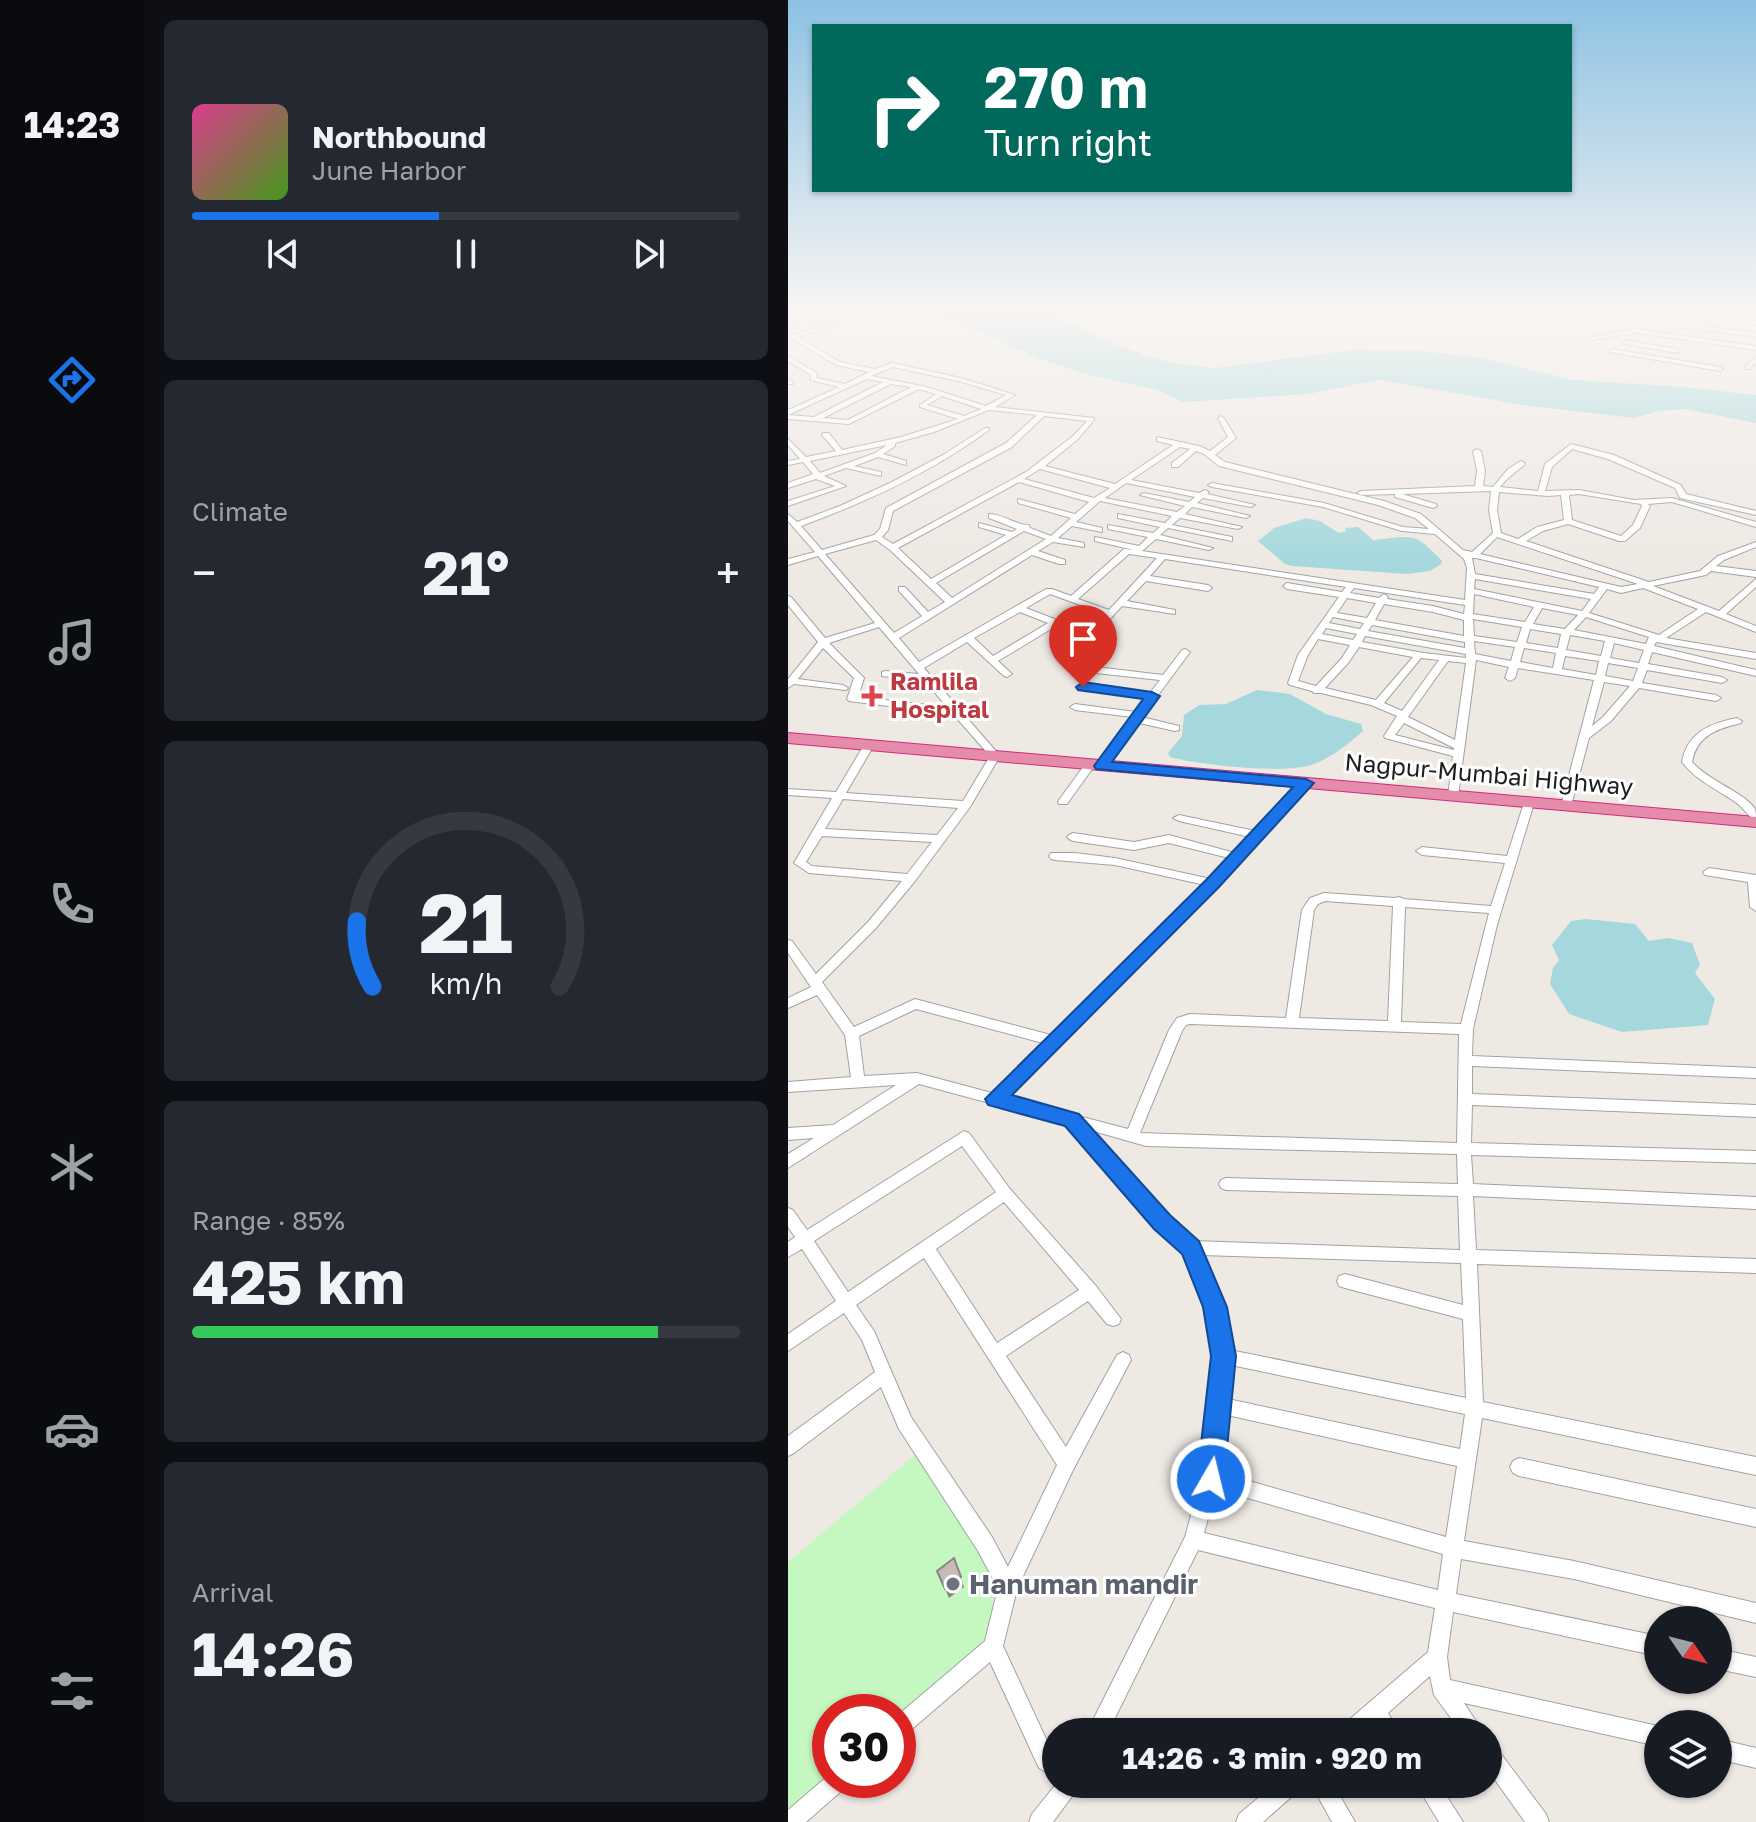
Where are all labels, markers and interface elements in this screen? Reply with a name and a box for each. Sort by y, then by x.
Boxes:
text: 270 m [984,53,1148,120]
icon: right [852,56,956,160]
text: 14:23 [24,103,120,146]
text: Northbound [312,119,486,155]
text: Turn right [984,121,1152,164]
text: June Harbor [312,155,466,186]
icon: previous [261,232,305,276]
icon: pause [444,232,488,276]
icon: next [627,232,671,276]
icon: directions [44,352,100,408]
text: Climate [192,496,288,527]
text: 21° [423,536,509,608]
text: − [192,546,216,599]
text: + [716,546,740,599]
pin [1049,605,1117,687]
icon: music [44,614,100,670]
icon: arrive [1061,617,1105,661]
place label: Ramlila Hospital [890,666,989,723]
marker: Ramlila Hospital [861,685,883,707]
street label: Nagpur-Mumbai Highway [1344,746,1635,801]
text: 21 [419,871,513,971]
icon: phone [44,876,100,932]
text: km/h [430,966,502,1000]
icon: climate [44,1139,100,1195]
text: Range · 85% [192,1205,345,1236]
text: 425 km [192,1245,405,1317]
icon: car [44,1401,100,1457]
position arrow [1169,1437,1253,1521]
place label: Hanuman mandir [969,1567,1198,1600]
marker: Hanuman mandir [944,1575,962,1593]
text: Arrival [192,1577,273,1608]
north arrow [1644,1606,1732,1694]
map controls [1644,1606,1732,1798]
text: 14:26 [192,1617,354,1689]
icon: filters [44,1663,100,1719]
speed limit sign: 30 [812,1694,916,1798]
button: layers [1644,1710,1732,1798]
text: 14:26 · 3 min · 920 m [1122,1740,1422,1776]

